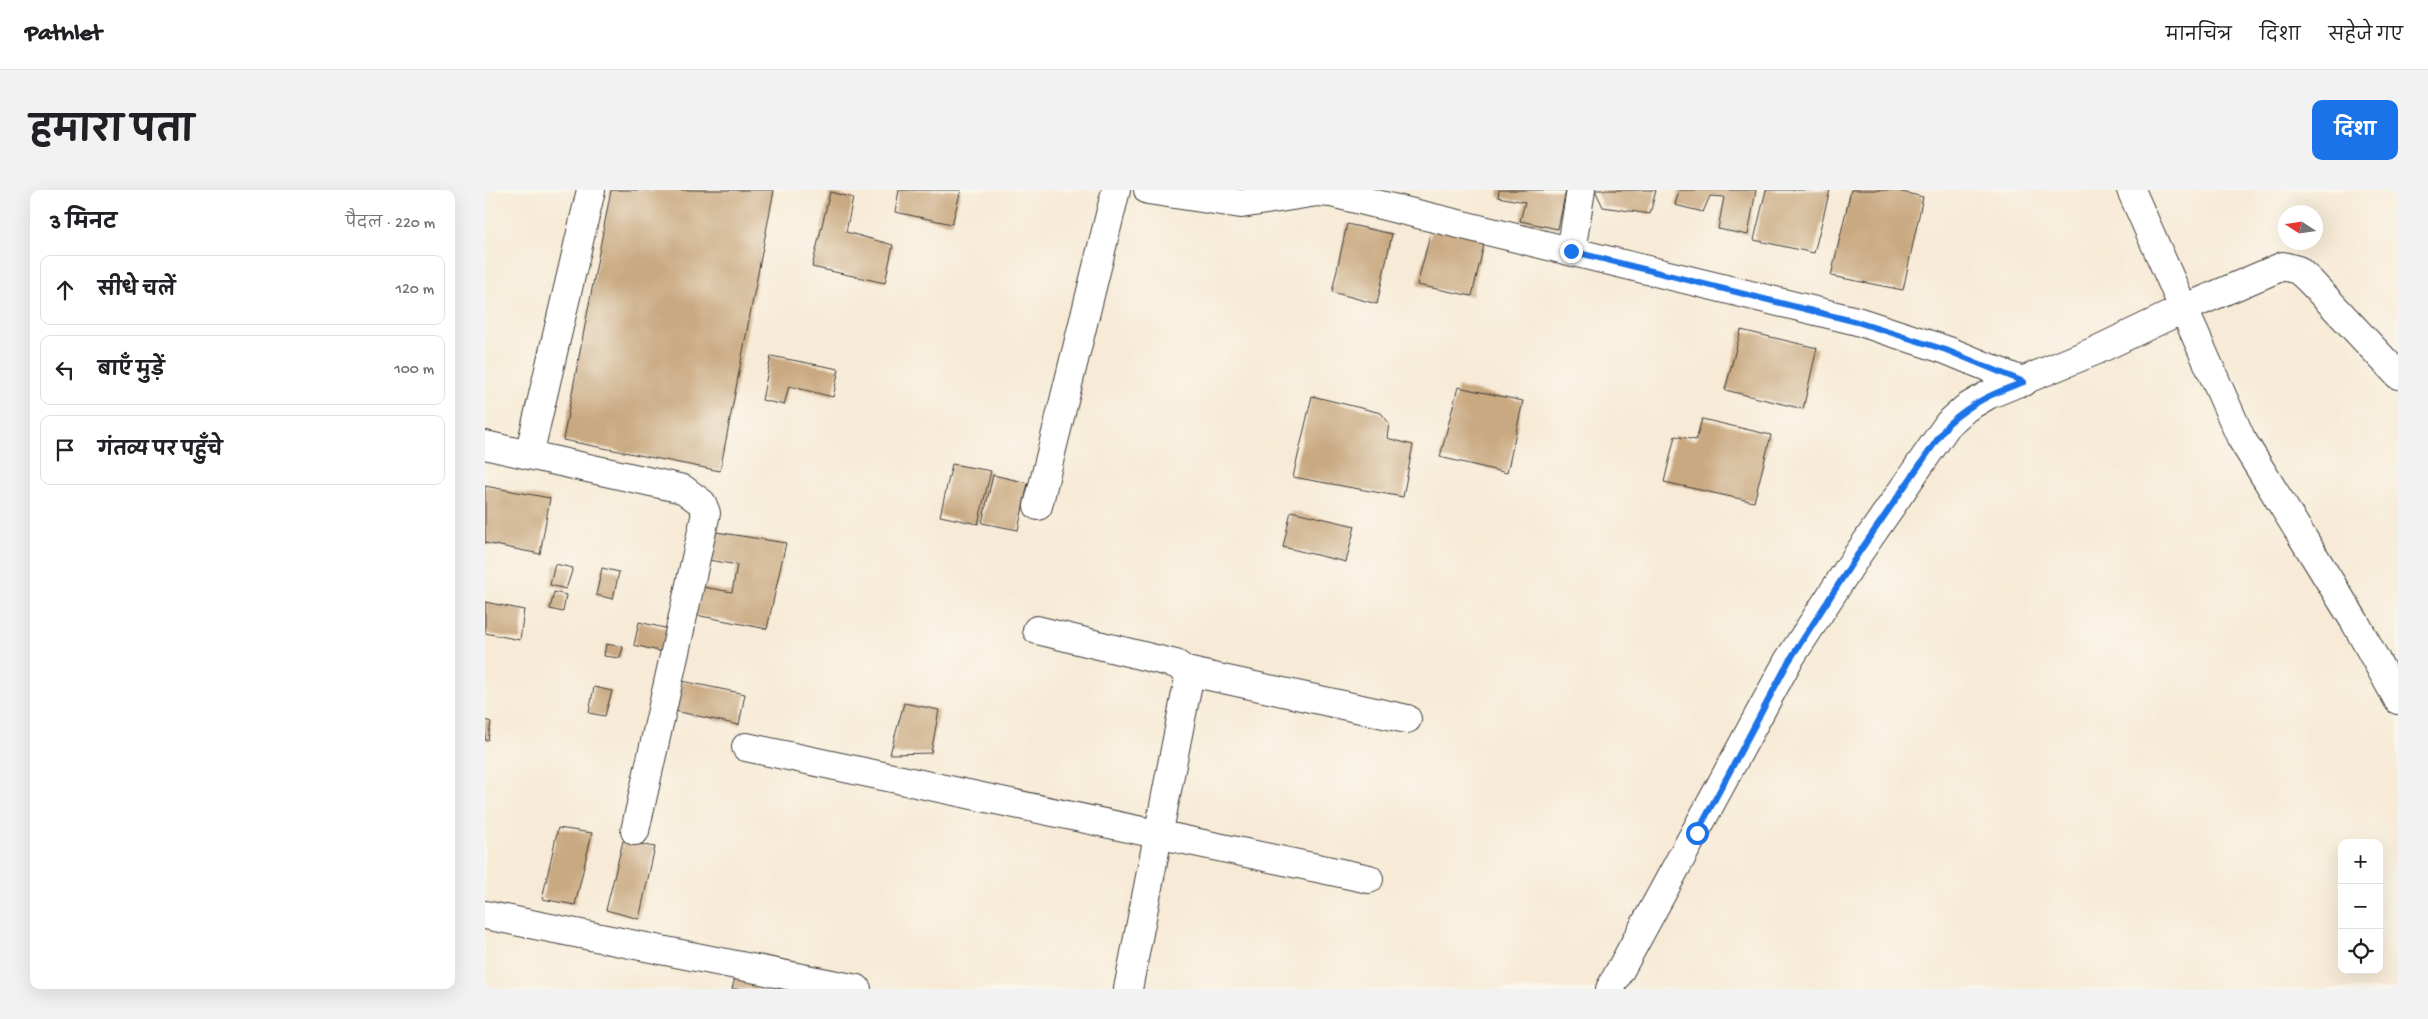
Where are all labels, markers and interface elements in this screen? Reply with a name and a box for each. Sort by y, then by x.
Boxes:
text: Pathlet [25,20,102,49]
text: मानचित्र [2166,26,2232,47]
text: दिशा [2260,26,2301,47]
text: सहेजे गए [2329,26,2403,47]
button: दिशा [2312,100,2398,160]
text: हमारा पता [30,113,194,154]
north arrow [2278,205,2323,250]
text: 3 मिनट [50,212,117,237]
text: पैदल · 220 m [345,215,435,234]
route end [1560,240,1583,263]
icon: ahead [51,276,79,304]
text: सीधे चलें [98,280,175,303]
text: 120 m [395,281,434,300]
icon: left [51,356,79,384]
text: बाएँ मुड़ें [98,360,164,383]
text: 100 m [394,361,434,380]
icon: arrive [51,436,79,464]
text: गंतव्य पर पहुँचे [98,440,222,463]
route start [1686,822,1709,845]
map controls [2338,839,2383,974]
button: + [2338,839,2383,884]
button: − [2338,884,2383,929]
button: locate [2338,929,2383,974]

